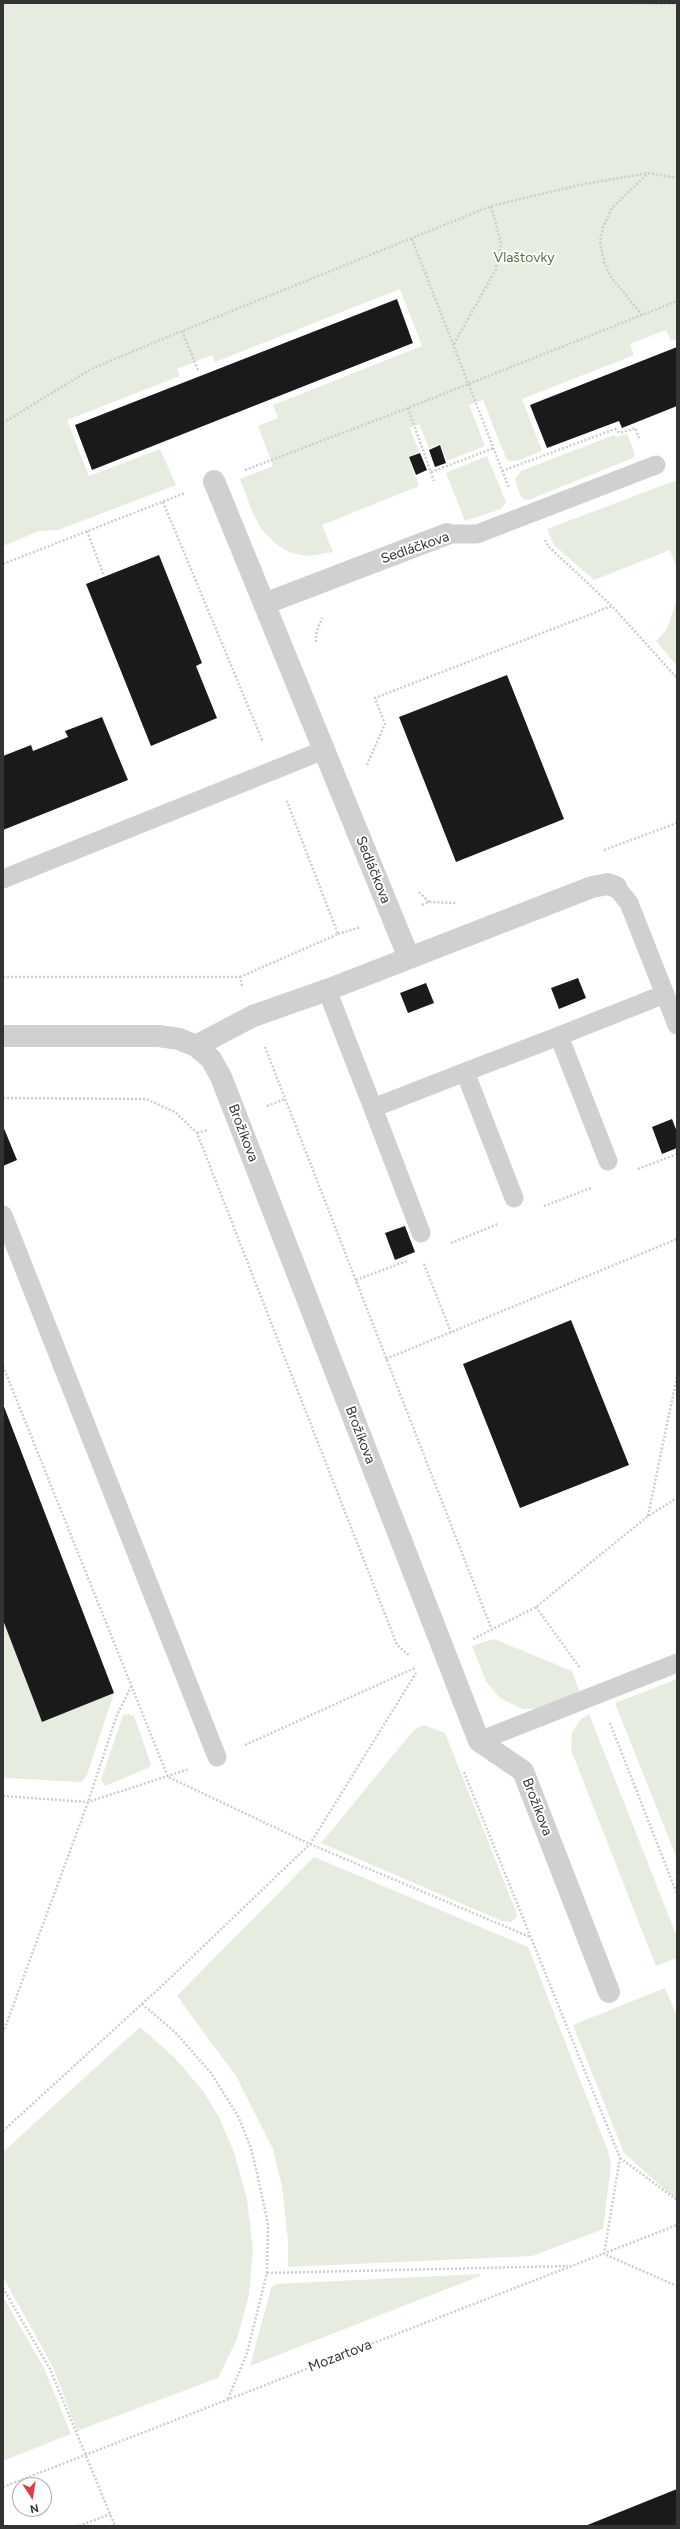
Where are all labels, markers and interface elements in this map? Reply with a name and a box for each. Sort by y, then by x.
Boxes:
park label: Vlaštovky [493,250,555,266]
street label: Sedláčkova [379,528,451,568]
street label: Sedláčkova [352,834,394,906]
street label: Brožíkova [224,1102,262,1164]
street label: Brožíkova [341,1404,379,1466]
street label: Brožíkova [518,1776,556,1838]
street label: Mozartova [306,2336,374,2376]
north arrow [12,2477,52,2517]
text: N [29,2501,40,2515]

